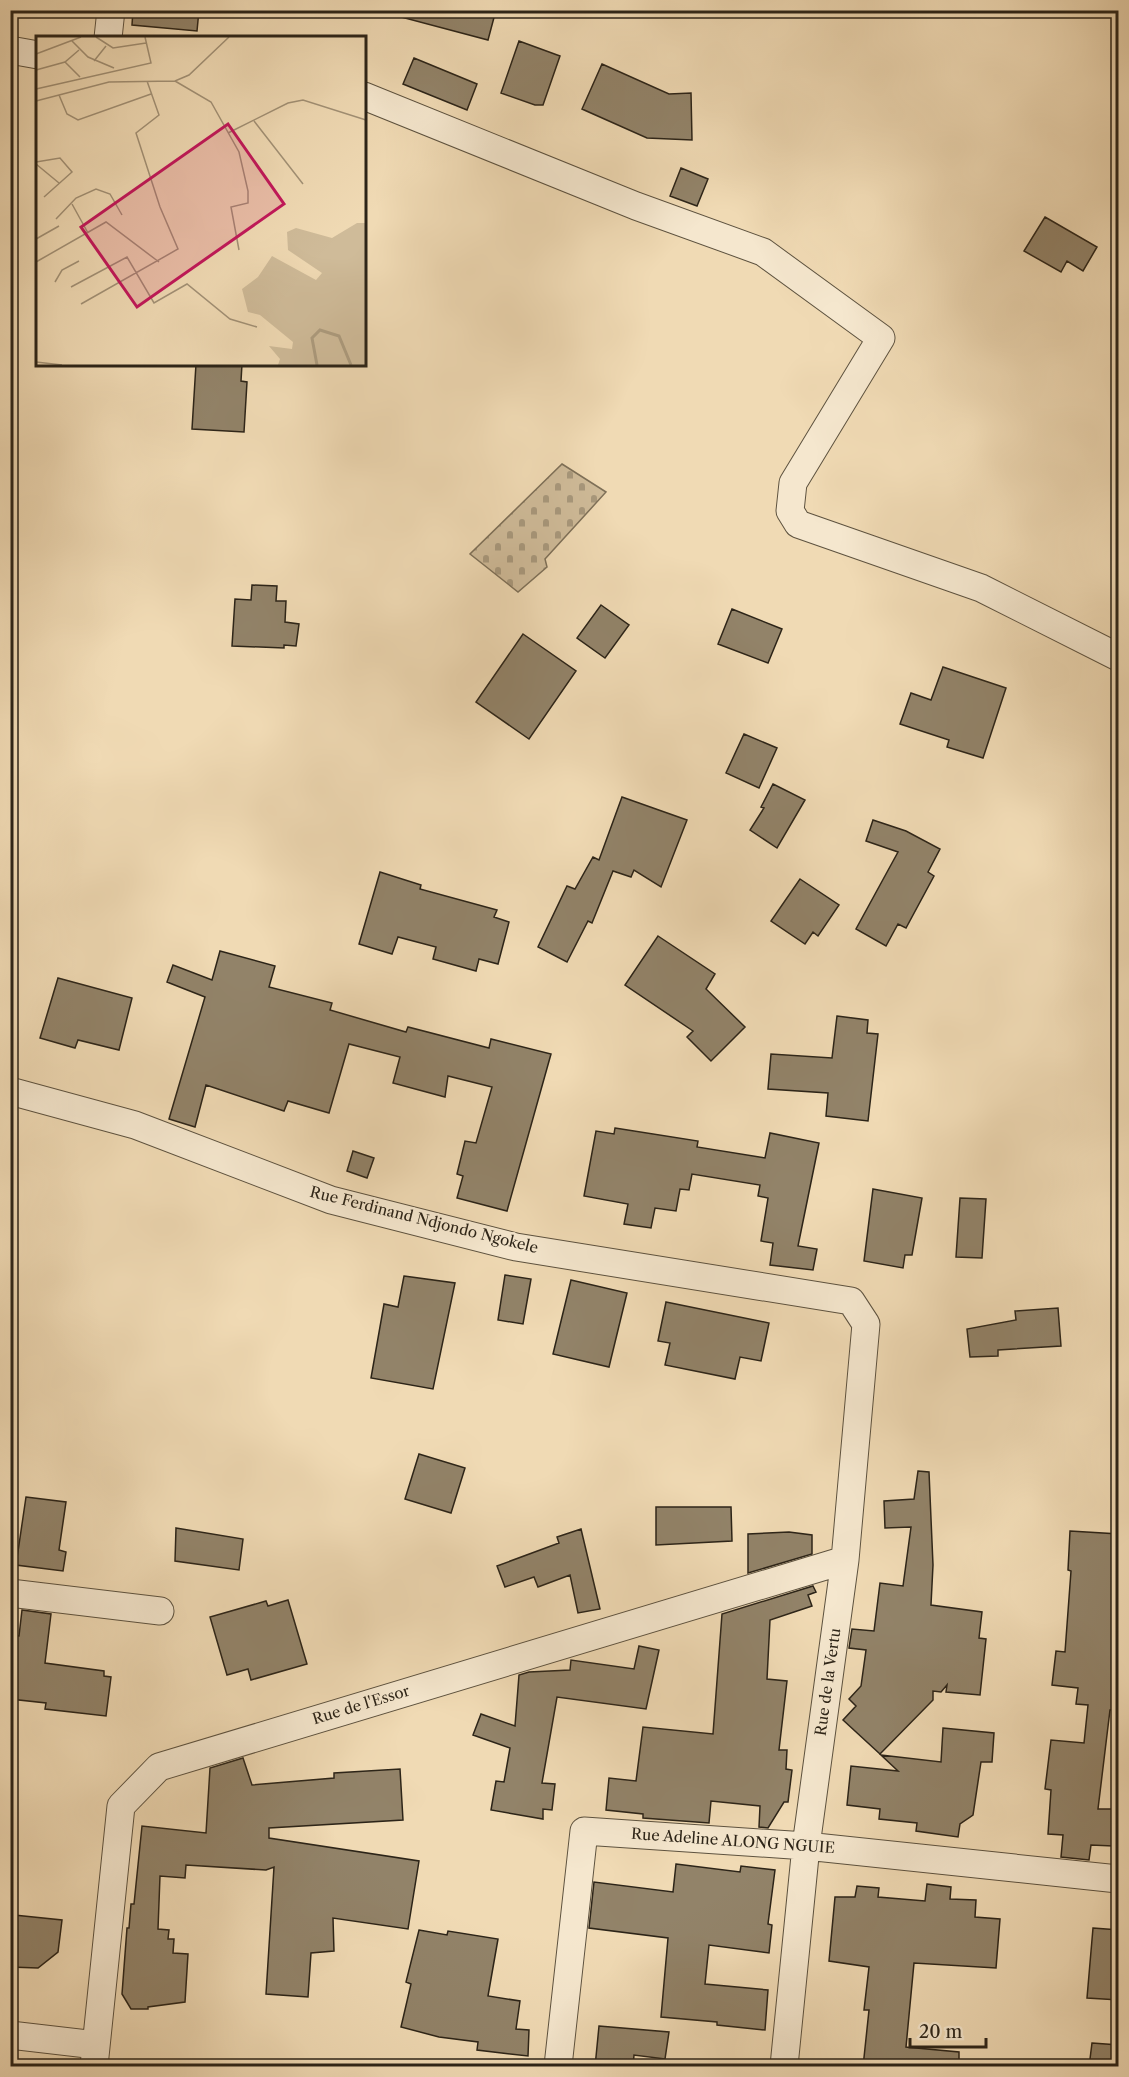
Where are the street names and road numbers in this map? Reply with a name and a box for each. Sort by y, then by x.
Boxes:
street label: Rue Ferdinand Ndjondo Ngokele [308,1182,540,1257]
street label: Rue de la Vertu [811,1627,844,1737]
street label: Rue de l'Essor [310,1681,412,1728]
street label: Rue Adeline ALONG NGUIE [631,1824,836,1857]

